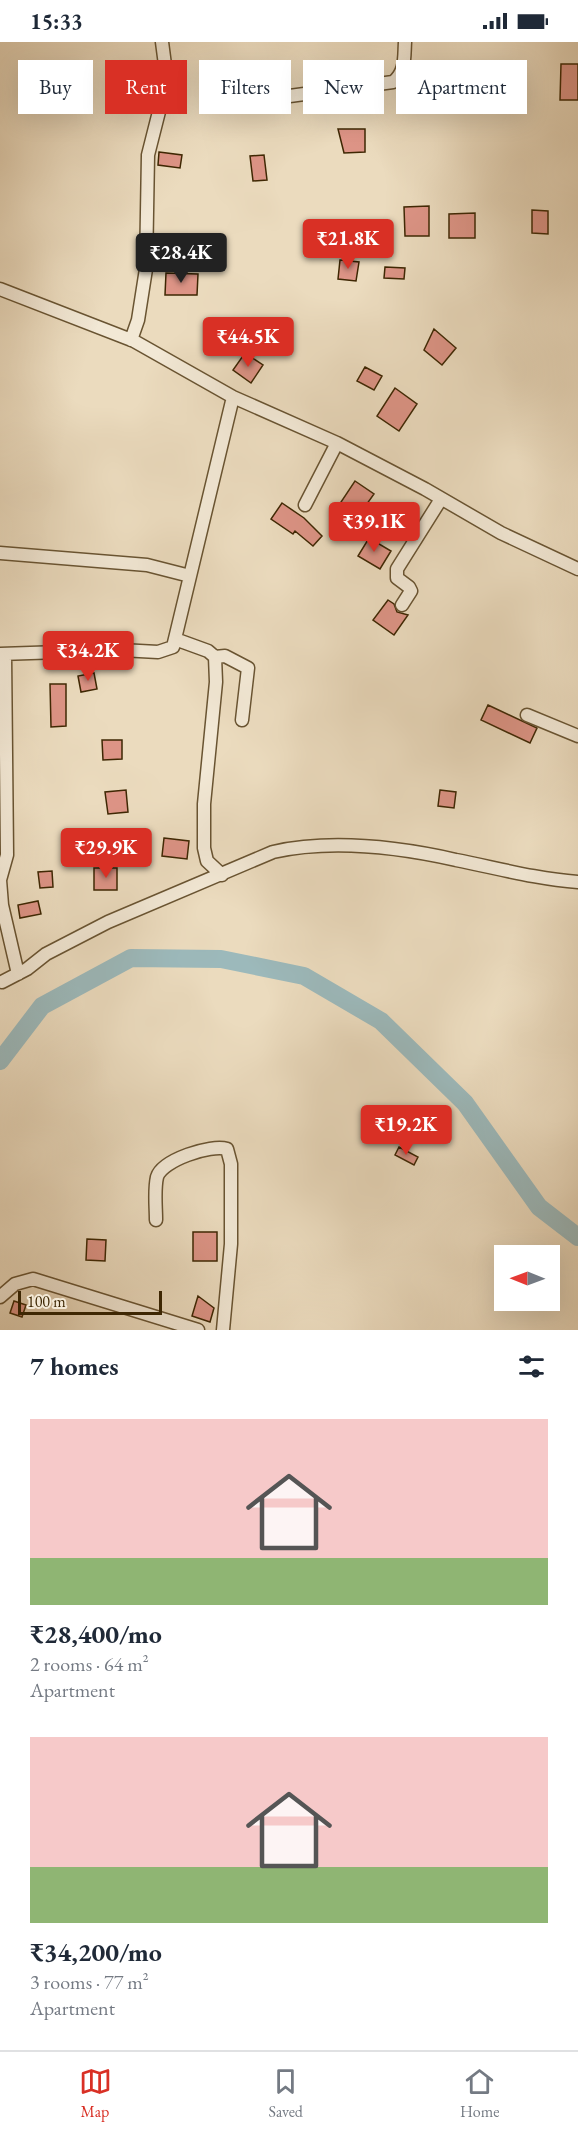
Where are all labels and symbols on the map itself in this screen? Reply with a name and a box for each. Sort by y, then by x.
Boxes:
pin: ₹21.8K [299,219,397,270]
pin: ₹28.4K [132,233,230,284]
pin: ₹44.5K [199,317,297,368]
pin: ₹39.1K [325,502,423,553]
pin: ₹34.2K [39,631,137,682]
pin: ₹29.9K [57,828,155,879]
pin: ₹19.2K [357,1105,455,1156]
north arrow [494,1245,560,1311]
scale bar [18,1288,162,1316]

